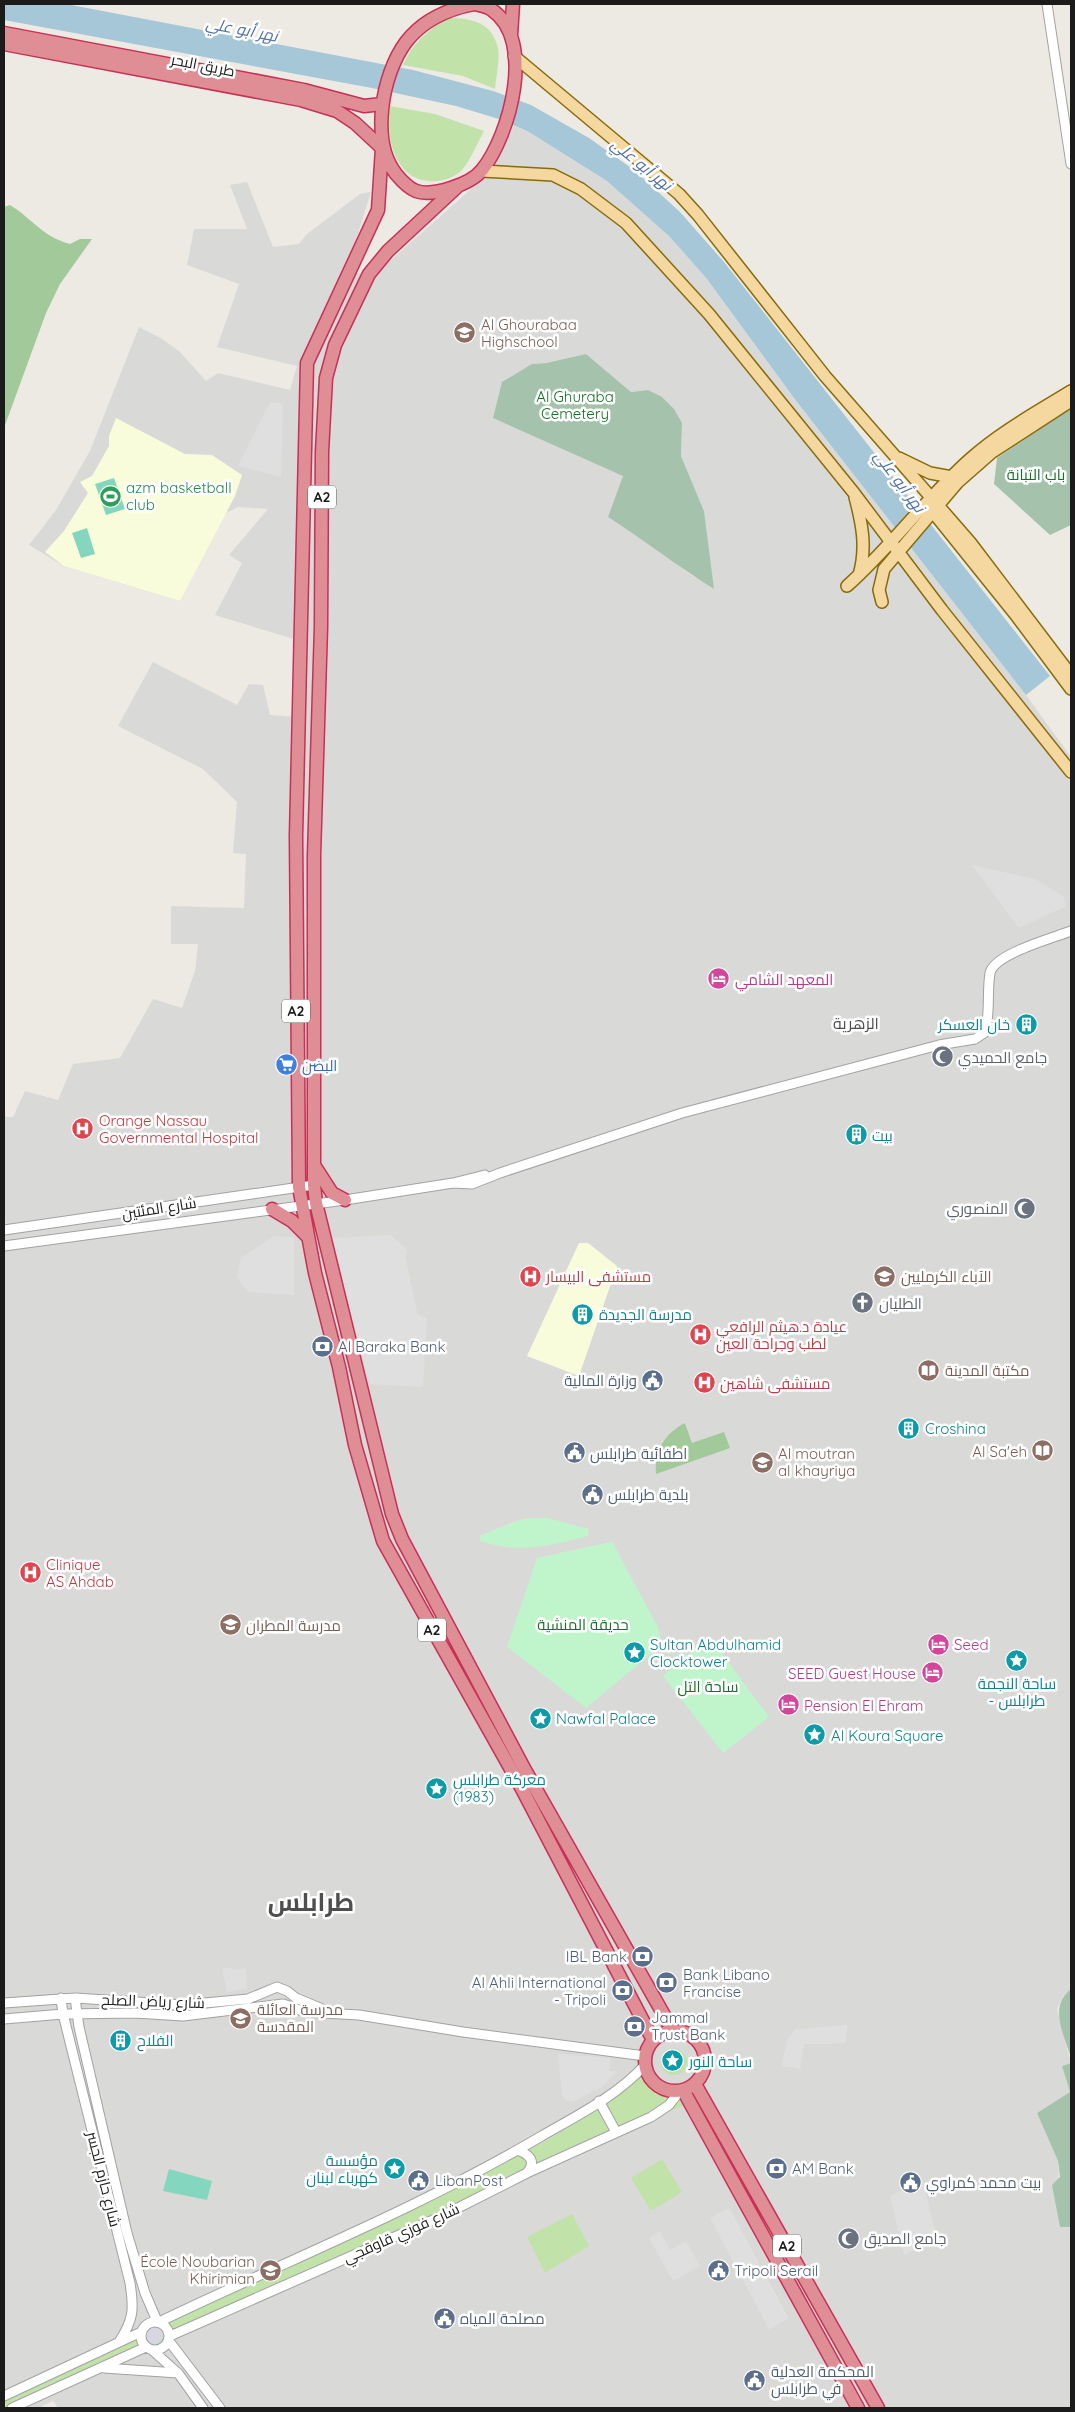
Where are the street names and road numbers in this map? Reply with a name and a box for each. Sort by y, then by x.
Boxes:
street label: طريق البحر [168,49,236,81]
road number: A2 [308,486,336,508]
road number: A2 [282,999,310,1022]
street label: شارع المئتين [120,1193,198,1225]
road number: A2 [418,1618,446,1642]
street label: شارع رياض الصلح [101,1990,205,2014]
street label: شارع حازم الجسر [81,2128,125,2229]
street label: شارع فوزي قاوقجي [340,2199,463,2270]
road number: A2 [773,2234,801,2258]

